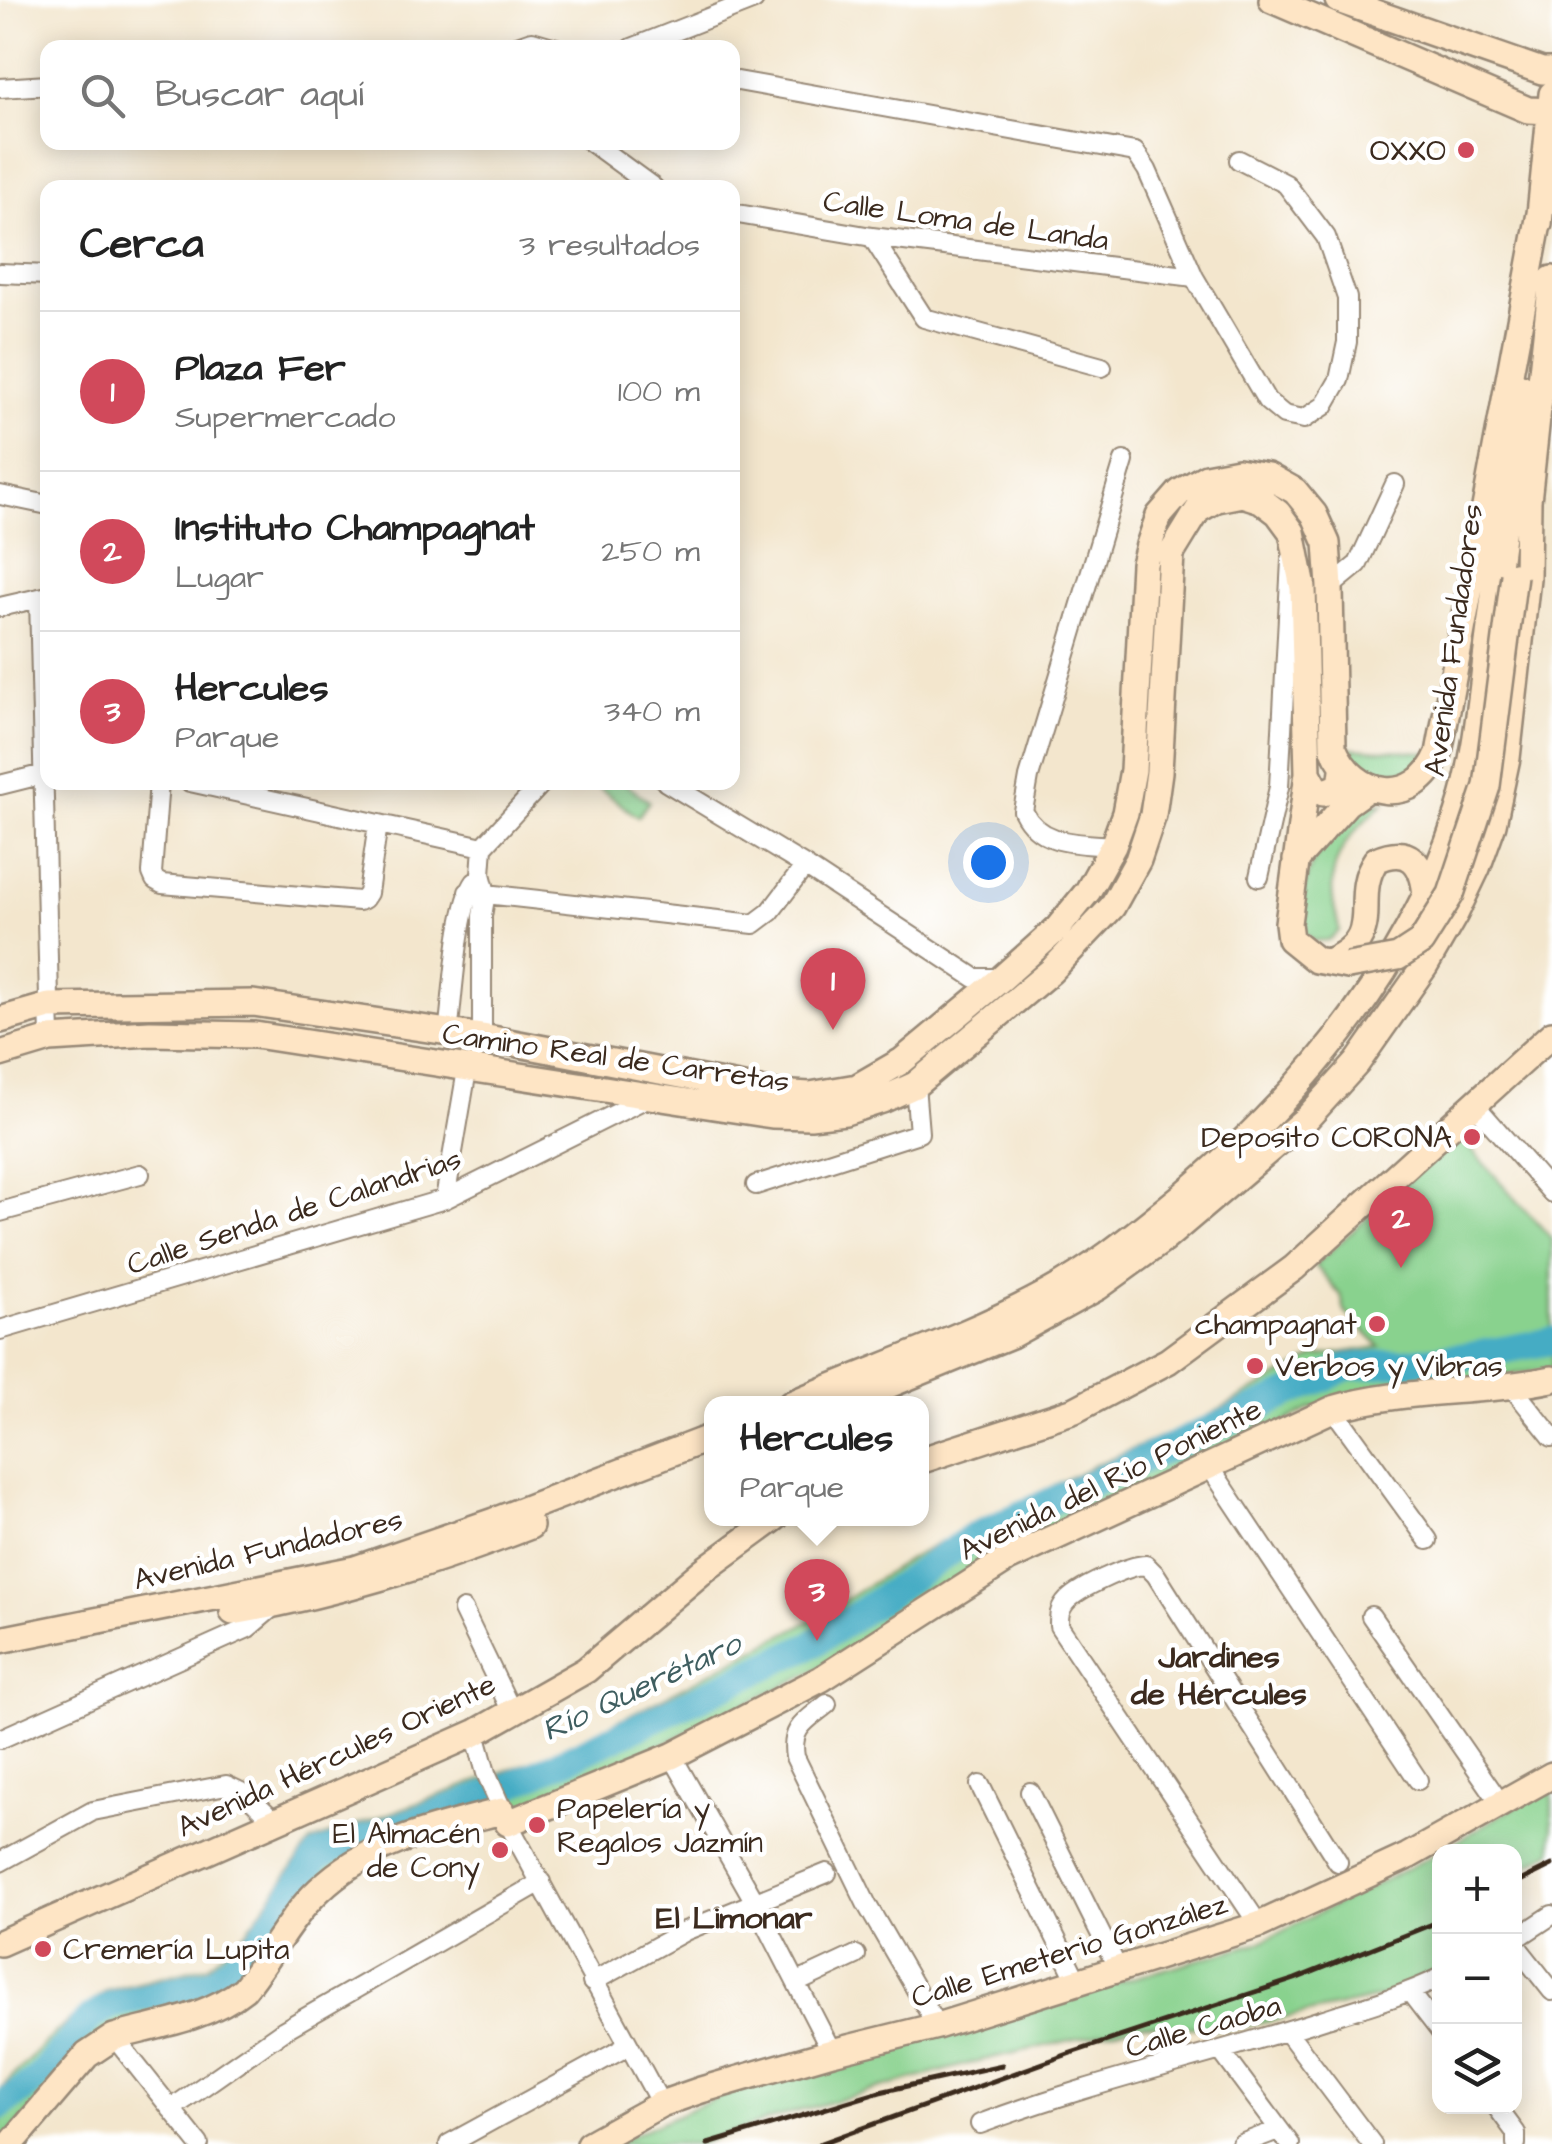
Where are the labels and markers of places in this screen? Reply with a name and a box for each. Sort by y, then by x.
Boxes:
place label: OXXO [1370,130,1446,172]
marker: OXXO [1455,139,1477,161]
pin: 1 [800,948,866,1030]
place label: Deposito CORONA [1201,1117,1452,1159]
marker: Deposito CORONA [1461,1126,1483,1148]
pin: 2 [1368,1186,1434,1268]
place label: champagnat [1195,1304,1357,1347]
marker: champagnat [1366,1313,1388,1335]
place label: Verbos y Vibras [1275,1346,1503,1389]
marker: Verbos y Vibras [1244,1355,1266,1377]
pin: 3 [784,1558,850,1641]
place label: Papelería y Regalos Jazmín [557,1788,763,1865]
place label: El Almacén de Cony [333,1813,480,1890]
marker: Papelería y Regalos Jazmín [526,1814,548,1836]
marker: El Almacén de Cony [489,1839,511,1861]
place label: Cremería Lupita [63,1929,290,1971]
marker: Cremería Lupita [32,1938,54,1960]

